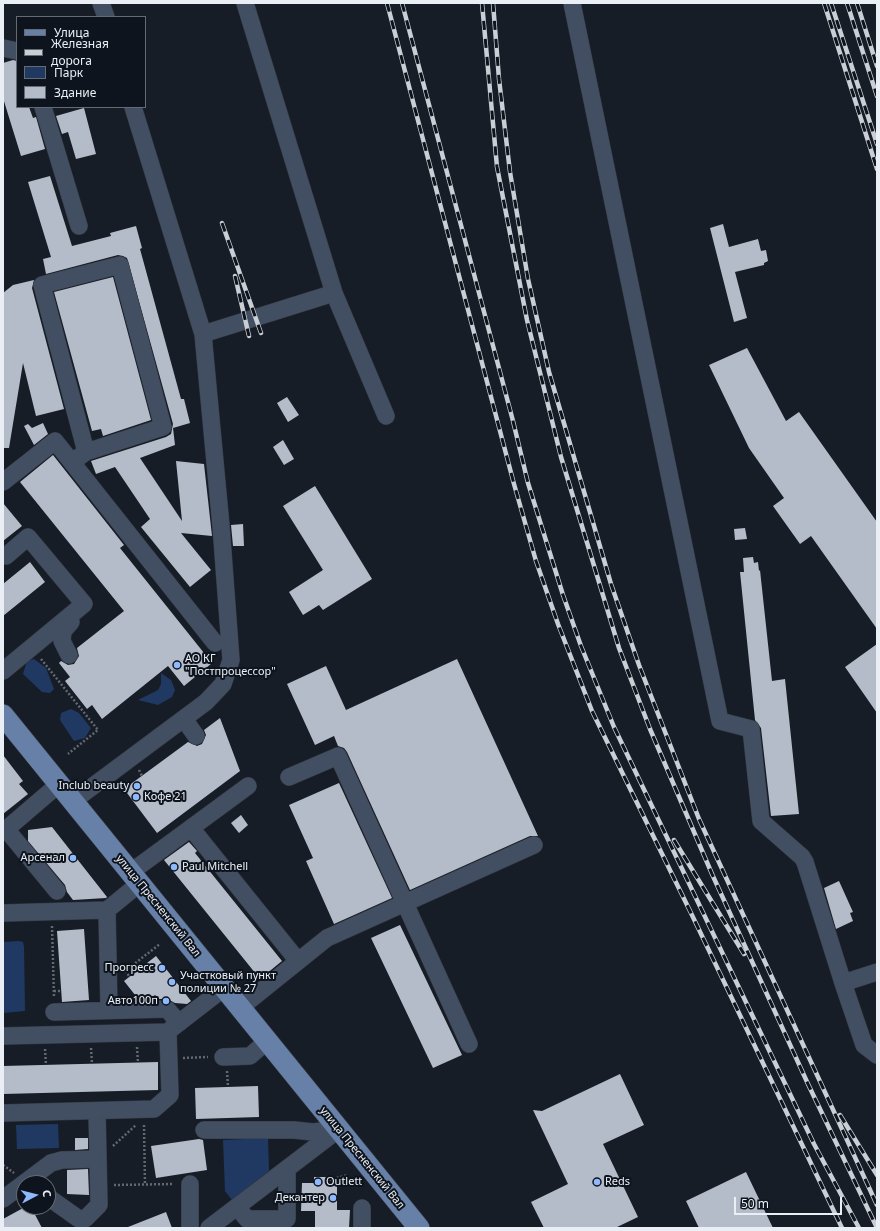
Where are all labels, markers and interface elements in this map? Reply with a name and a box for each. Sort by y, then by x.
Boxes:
legend [16,16,146,108]
text: Улица [54,24,89,41]
text: Железная дорога [51,35,109,69]
text: Парк [54,64,83,81]
text: Здание [54,84,96,101]
place label: АО КГ "Постпроцессор" [185,652,276,678]
marker: АО КГ "Постпроцессор" [172,660,182,670]
place label: Inclub beauty [58,779,129,793]
marker: Inclub beauty [132,781,142,791]
place label: Кофе 21 [144,790,187,804]
marker: Кофе 21 [131,792,141,802]
place label: Арсенал [21,851,65,865]
street label: улица Пресненский Вал [113,852,203,960]
marker: Арсенал [68,853,78,863]
place label: Paul Mitchell [182,860,248,874]
marker: Paul Mitchell [169,862,179,872]
place label: Прогресс [104,961,154,975]
marker: Прогресс [157,963,167,973]
place label: Участковый пункт полиции № 27 [180,969,276,995]
marker: Участковый пункт полиции № 27 [167,977,177,987]
place label: Авто100п [108,994,158,1008]
marker: Авто100п [161,996,171,1006]
street label: улица Пресненский Вал [317,1104,407,1212]
north arrow [16,1175,56,1215]
place label: Outlett [326,1175,362,1189]
place label: Reds [605,1175,630,1189]
marker: Outlett [313,1177,323,1187]
marker: Reds [592,1177,602,1187]
text: С [40,1189,55,1198]
scale bar [736,1189,844,1215]
place label: Декантер [275,1191,325,1205]
marker: Декантер [328,1193,338,1203]
text: 50 m [741,1195,769,1212]

